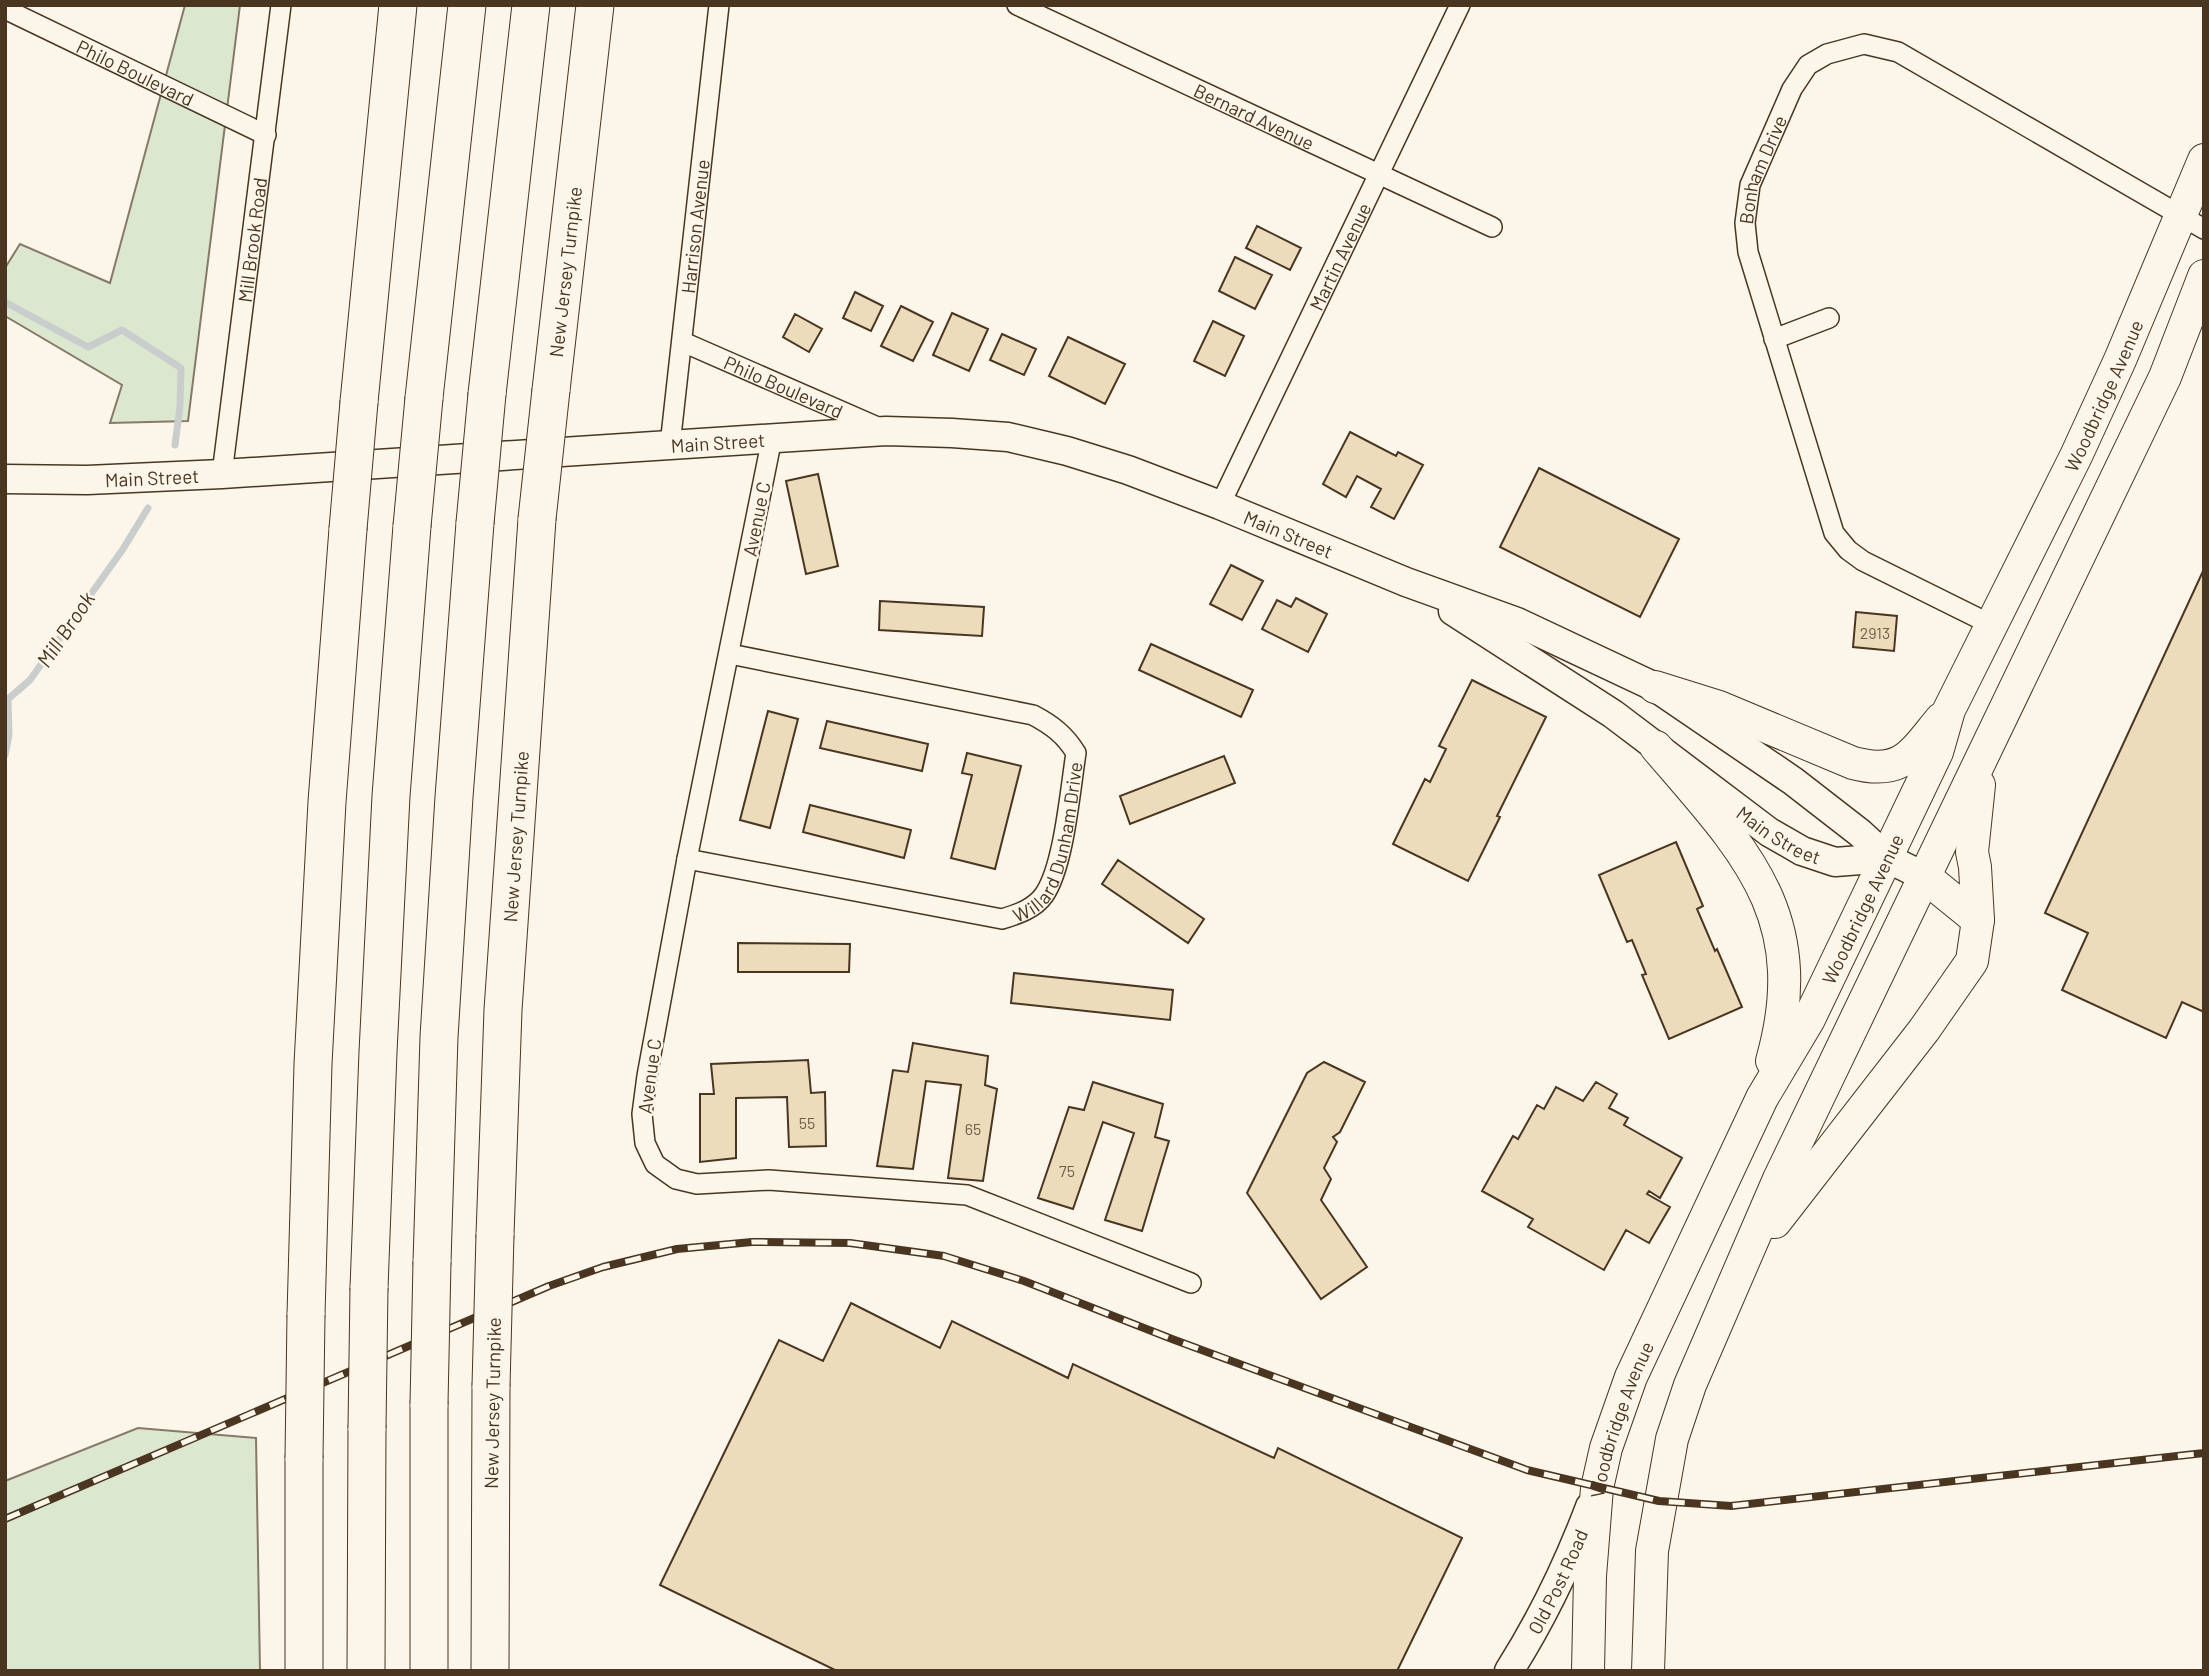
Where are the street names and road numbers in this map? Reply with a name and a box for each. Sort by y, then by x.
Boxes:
street label: Philo Boulevard [73,34,198,110]
street label: Bernard Avenue [1190,78,1318,154]
street label: Bonham Drive [1733,111,1791,225]
street label: Harrison Avenue [675,158,713,295]
street label: Mill Brook Road [232,176,271,304]
street label: New Jersey Turnpike [543,185,586,358]
street label: Martin Avenue [1304,199,1375,314]
street label: Woodbridge Avenue [2059,316,2147,475]
street label: Philo Boulevard [721,350,847,422]
street label: Main Street [670,427,766,456]
street label: Main Street [104,464,199,491]
street label: Avenue C [737,480,775,558]
street label: Main Street [1241,505,1337,562]
street label: New Jersey Turnpike [498,750,532,923]
street label: Willard Dunham Drive [1009,760,1086,926]
street label: Main Street [1733,801,1824,868]
street label: Woodbridge Avenue [1816,830,1908,988]
street label: Avenue C [632,1037,666,1115]
street label: New Jersey Turnpike [479,1317,505,1489]
street label: Woodbridge Avenue [1585,1337,1658,1498]
street label: Old Post Road [1522,1525,1592,1638]

